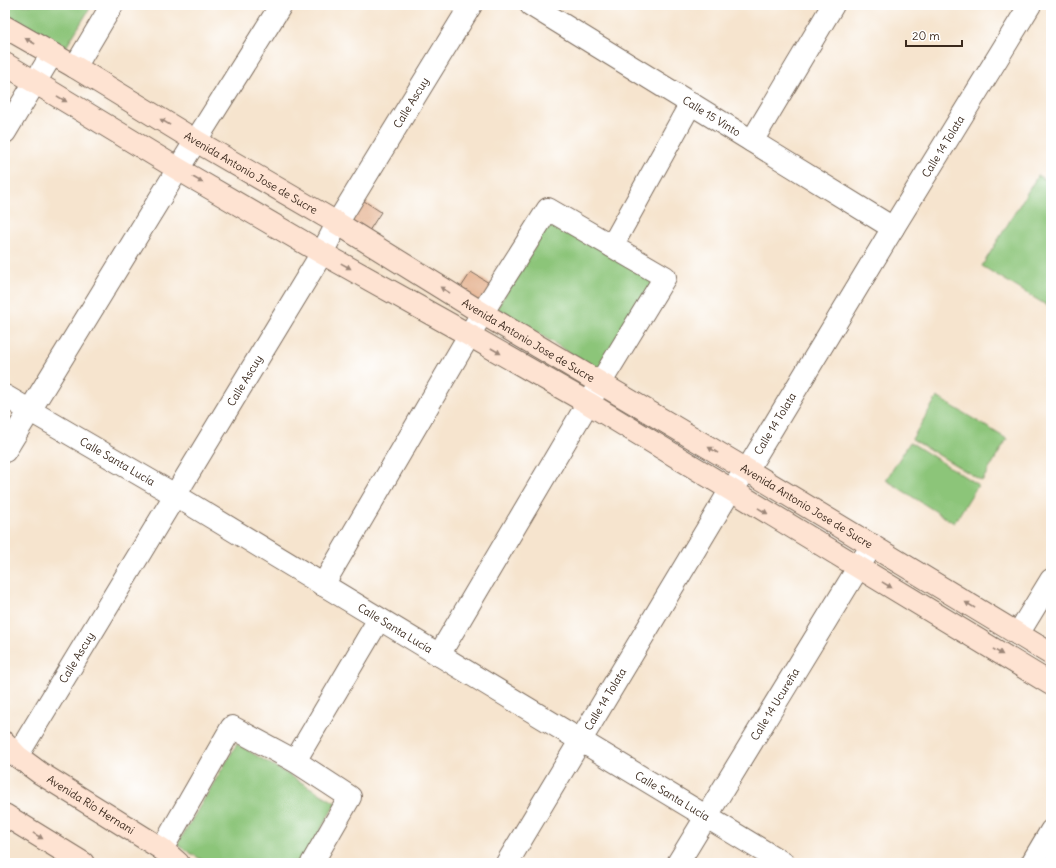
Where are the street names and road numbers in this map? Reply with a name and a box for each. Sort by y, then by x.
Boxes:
street label: Calle Ascuy [390,75,432,131]
street label: Calle 15 Vinto [680,93,743,139]
street label: Calle 14 Tolata [919,113,967,180]
street label: Avenida Antonio Jose de Sucre [182,129,320,217]
street label: Avenida Antonio Jose de Sucre [459,295,597,385]
street label: Calle Ascuy [224,353,265,409]
street label: Calle 14 Tolata [751,390,799,457]
street label: Calle Santa Lucía [77,434,158,489]
street label: Avenida Antonio Jose de Sucre [738,461,875,551]
street label: Calle Santa Lucía [355,600,435,656]
street label: Calle Ascuy [56,630,97,686]
street label: Calle 14 Tolata [581,665,629,733]
street label: Calle 14 Ucureña [747,665,802,743]
street label: Calle Santa Lucía [632,768,712,824]
street label: Avenida Río Hernani [44,772,137,837]

